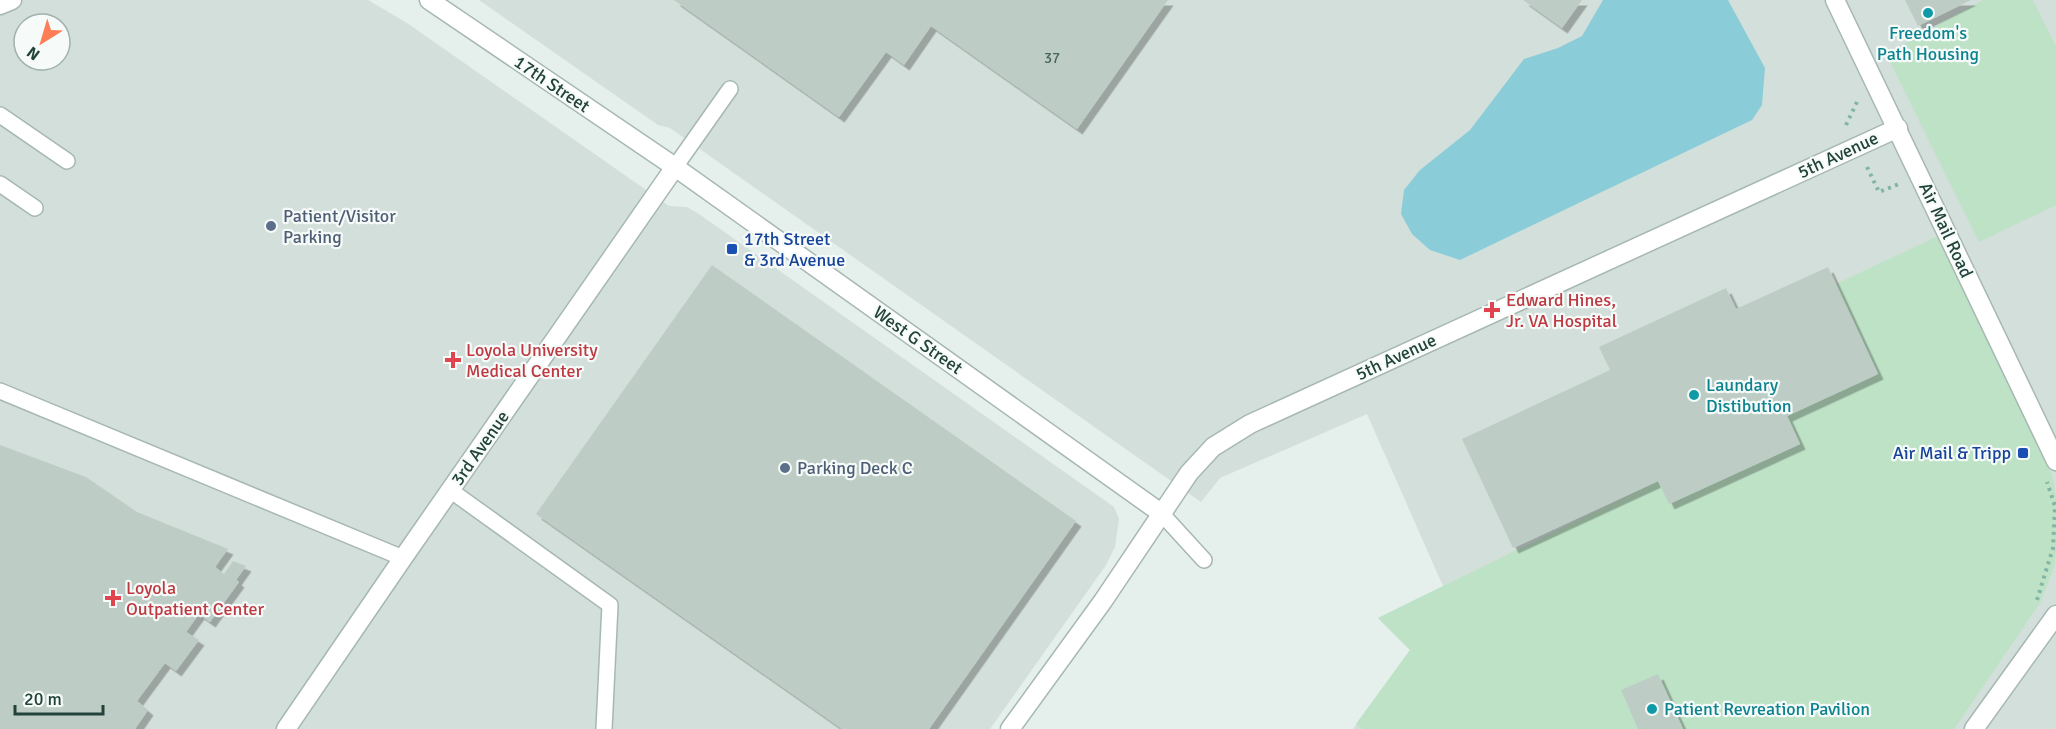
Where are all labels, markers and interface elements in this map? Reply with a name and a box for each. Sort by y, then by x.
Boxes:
marker: Freedom's Path Housing [1921,6,1935,20]
north arrow [12,12,72,72]
place label: Freedom's Path Housing [1877,22,1979,65]
text: N [23,42,44,65]
house number: 37 [1044,49,1060,67]
street label: 17th Street [510,51,594,117]
street label: 5th Avenue [1794,127,1882,183]
street label: Air Mail Road [1914,179,1978,281]
place label: Patient/Visitor Parking [283,205,396,248]
marker: Patient/Visitor Parking [264,219,278,233]
place label: 17th Street & 3rd Avenue [744,228,845,271]
marker: 17th Street & 3rd Avenue [725,242,739,256]
place label: Edward Hines, Jr. VA Hospital [1506,289,1617,332]
street label: West G Street [869,301,967,379]
marker: Edward Hines, Jr. VA Hospital [1483,301,1501,319]
street label: 5th Avenue [1352,329,1440,385]
place label: Loyola University Medical Center [466,339,598,382]
marker: Loyola University Medical Center [444,351,462,369]
place label: Laundary Distibution [1706,374,1792,417]
marker: Laundary Distibution [1687,388,1701,402]
street label: 3rd Avenue [446,406,514,490]
place label: Air Mail & Tripp [1893,442,2011,464]
marker: Air Mail & Tripp [2016,446,2030,460]
place label: Parking Deck C [797,457,913,479]
marker: Parking Deck C [778,461,792,475]
place label: Loyola Outpatient Center [126,577,265,620]
marker: Loyola Outpatient Center [104,589,122,607]
scale bar [15,678,104,716]
text: 20 m [24,688,62,710]
place label: Patient Revreation Pavilion [1664,698,1870,720]
marker: Patient Revreation Pavilion [1645,702,1659,716]

